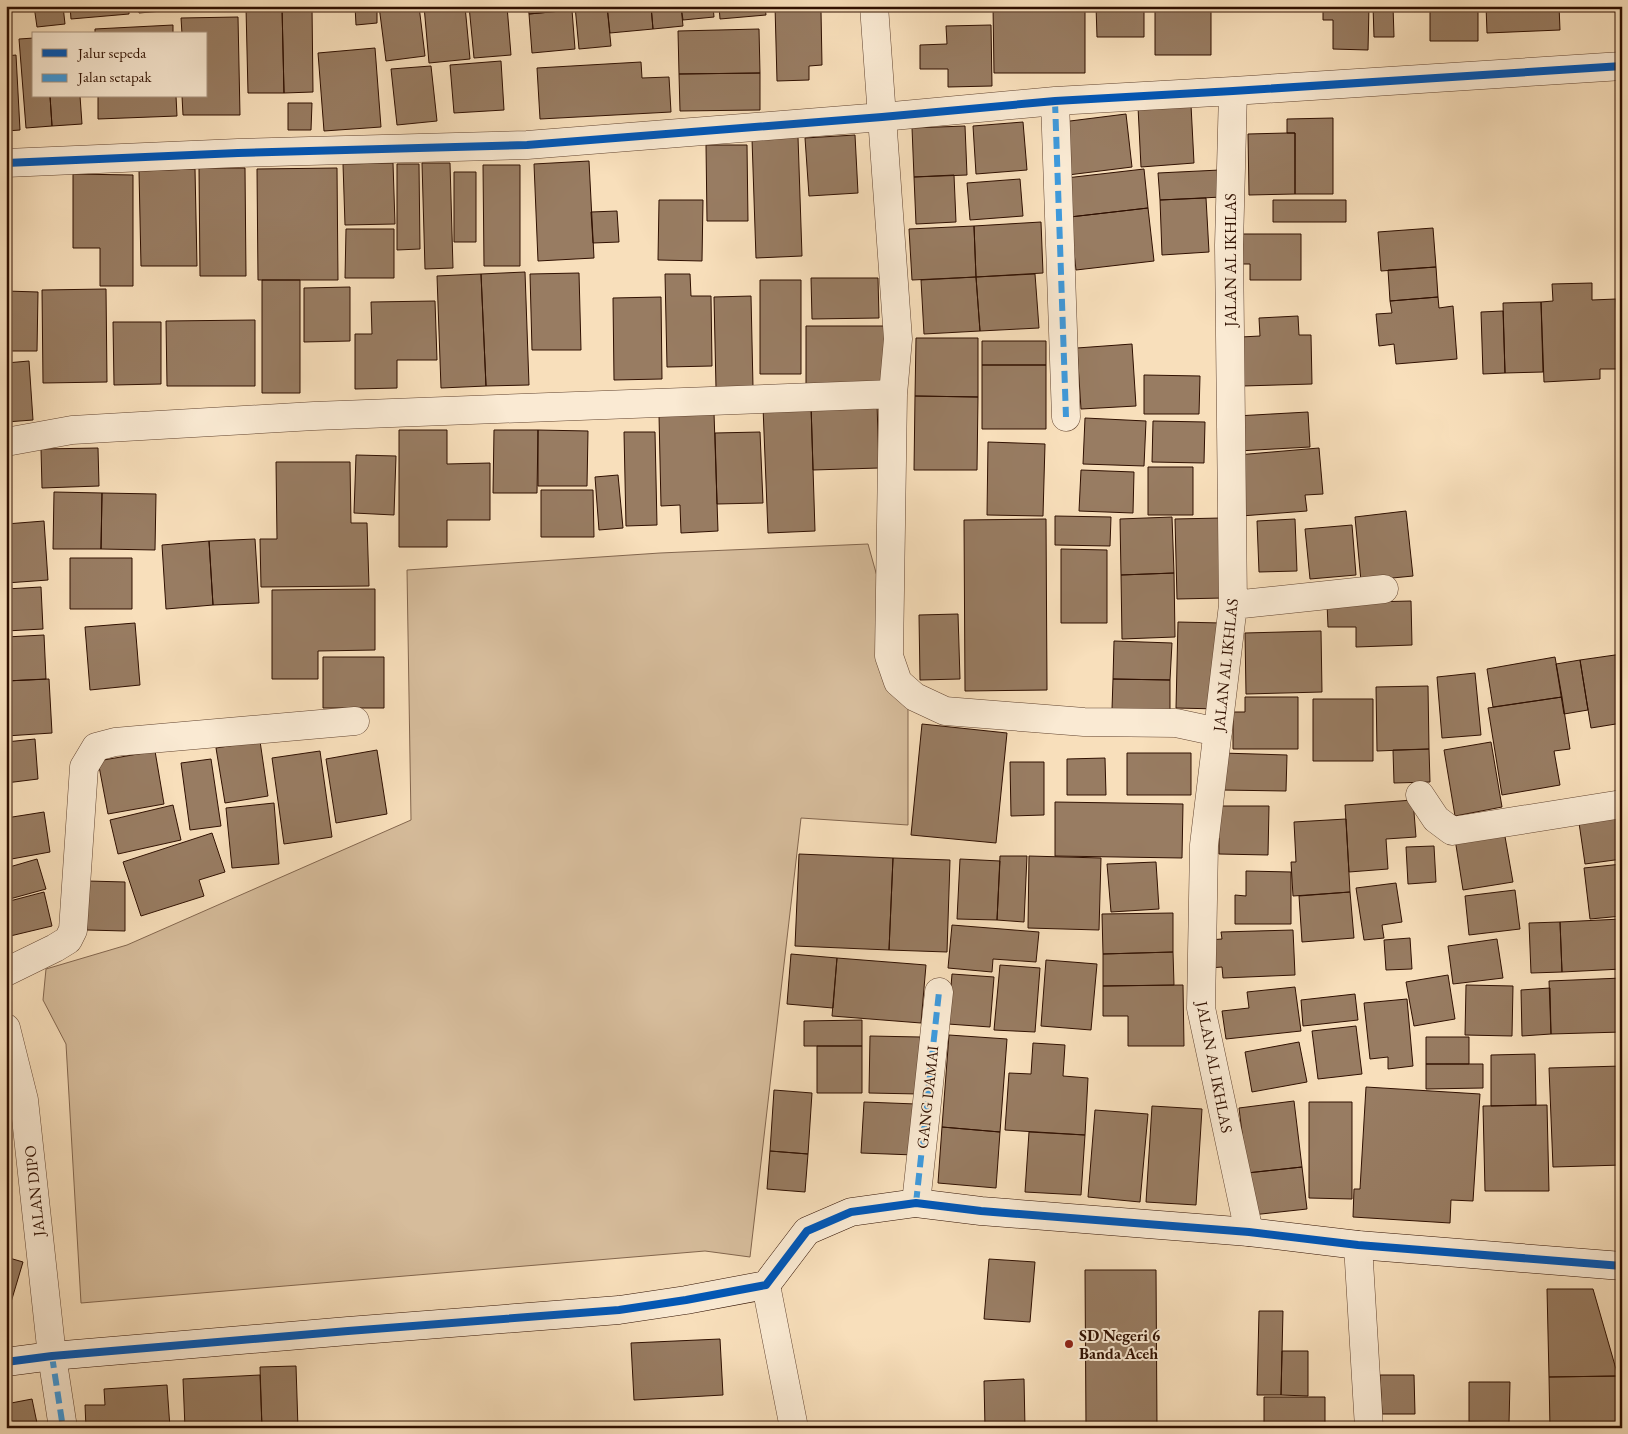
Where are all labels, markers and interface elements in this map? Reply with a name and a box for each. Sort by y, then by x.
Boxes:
legend [32,32,208,98]
text: Jalur sepeda [76,43,146,62]
text: Jalan setapak [76,67,152,86]
street label: JALAN AL IKHLAS [1220,193,1241,329]
street label: JALAN AL IKHLAS [1208,598,1243,735]
street label: JALAN AL IKHLAS [1191,998,1238,1135]
street label: GANG DAMAI [912,1044,943,1150]
street label: JALAN DIPO [19,1144,50,1239]
place label: SD Negeri 6 Banda Aceh [1079,1325,1161,1364]
marker: SD Negeri 6 Banda Aceh [1063,1338,1075,1350]

